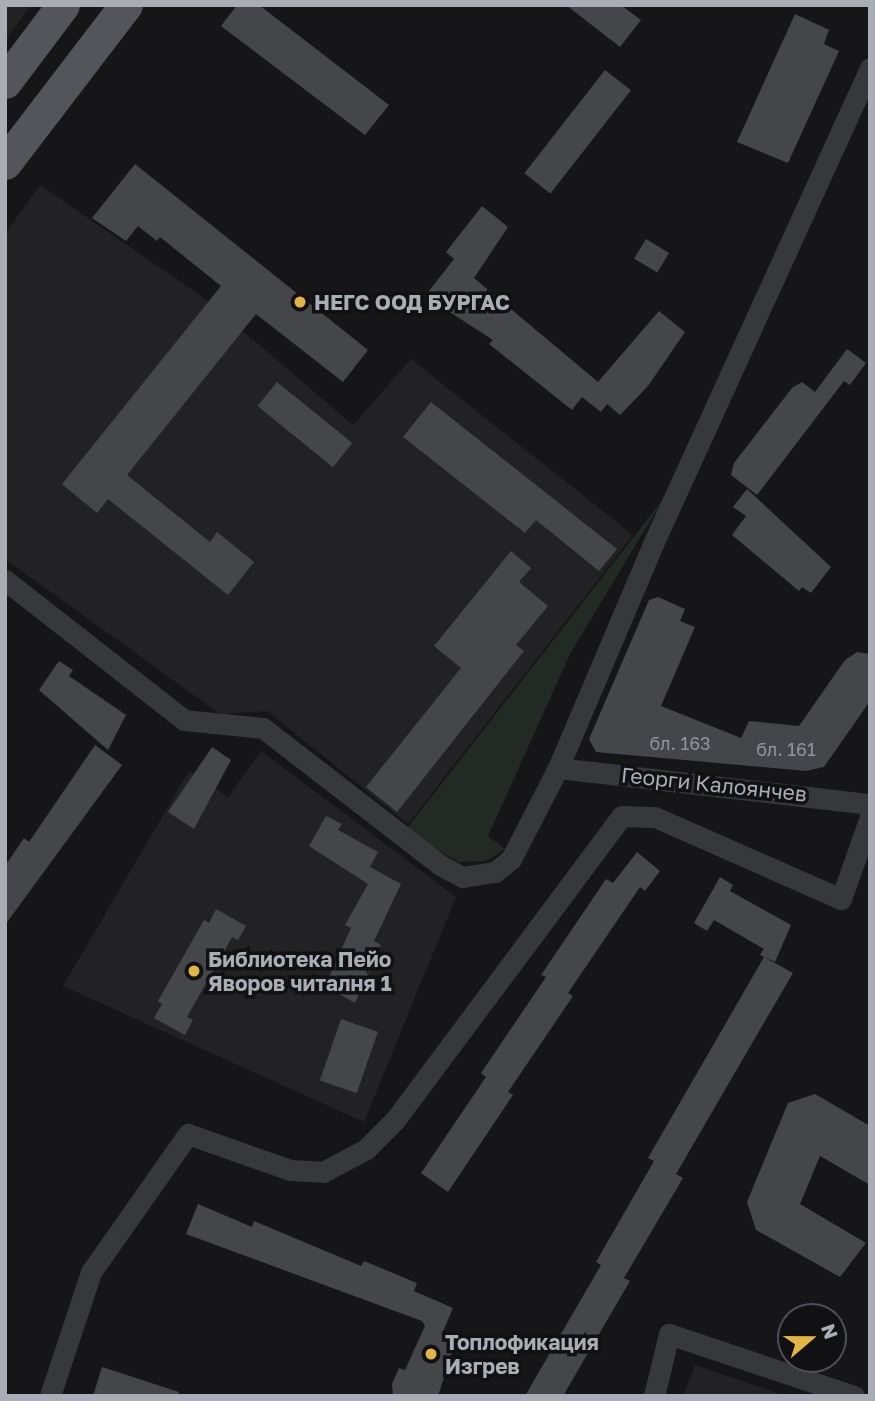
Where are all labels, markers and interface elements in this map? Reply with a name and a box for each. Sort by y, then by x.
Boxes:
place label: НЕГС ООД БУРГАС [314,289,510,315]
marker: НЕГС ООД БУРГАС [292,294,308,310]
house number: бл. 163 [649,732,711,754]
house number: бл. 161 [756,738,816,760]
street label: Георги Калоянчев [620,762,808,806]
place label: Библиотека Пейо Яворов читалня 1 [208,946,392,996]
marker: Библиотека Пейо Яворов читалня 1 [186,963,202,979]
north arrow [777,1303,847,1373]
text: N [817,1321,844,1342]
place label: Топлофикация Изгрев [445,1329,599,1379]
marker: Топлофикация Изгрев [423,1346,439,1362]

